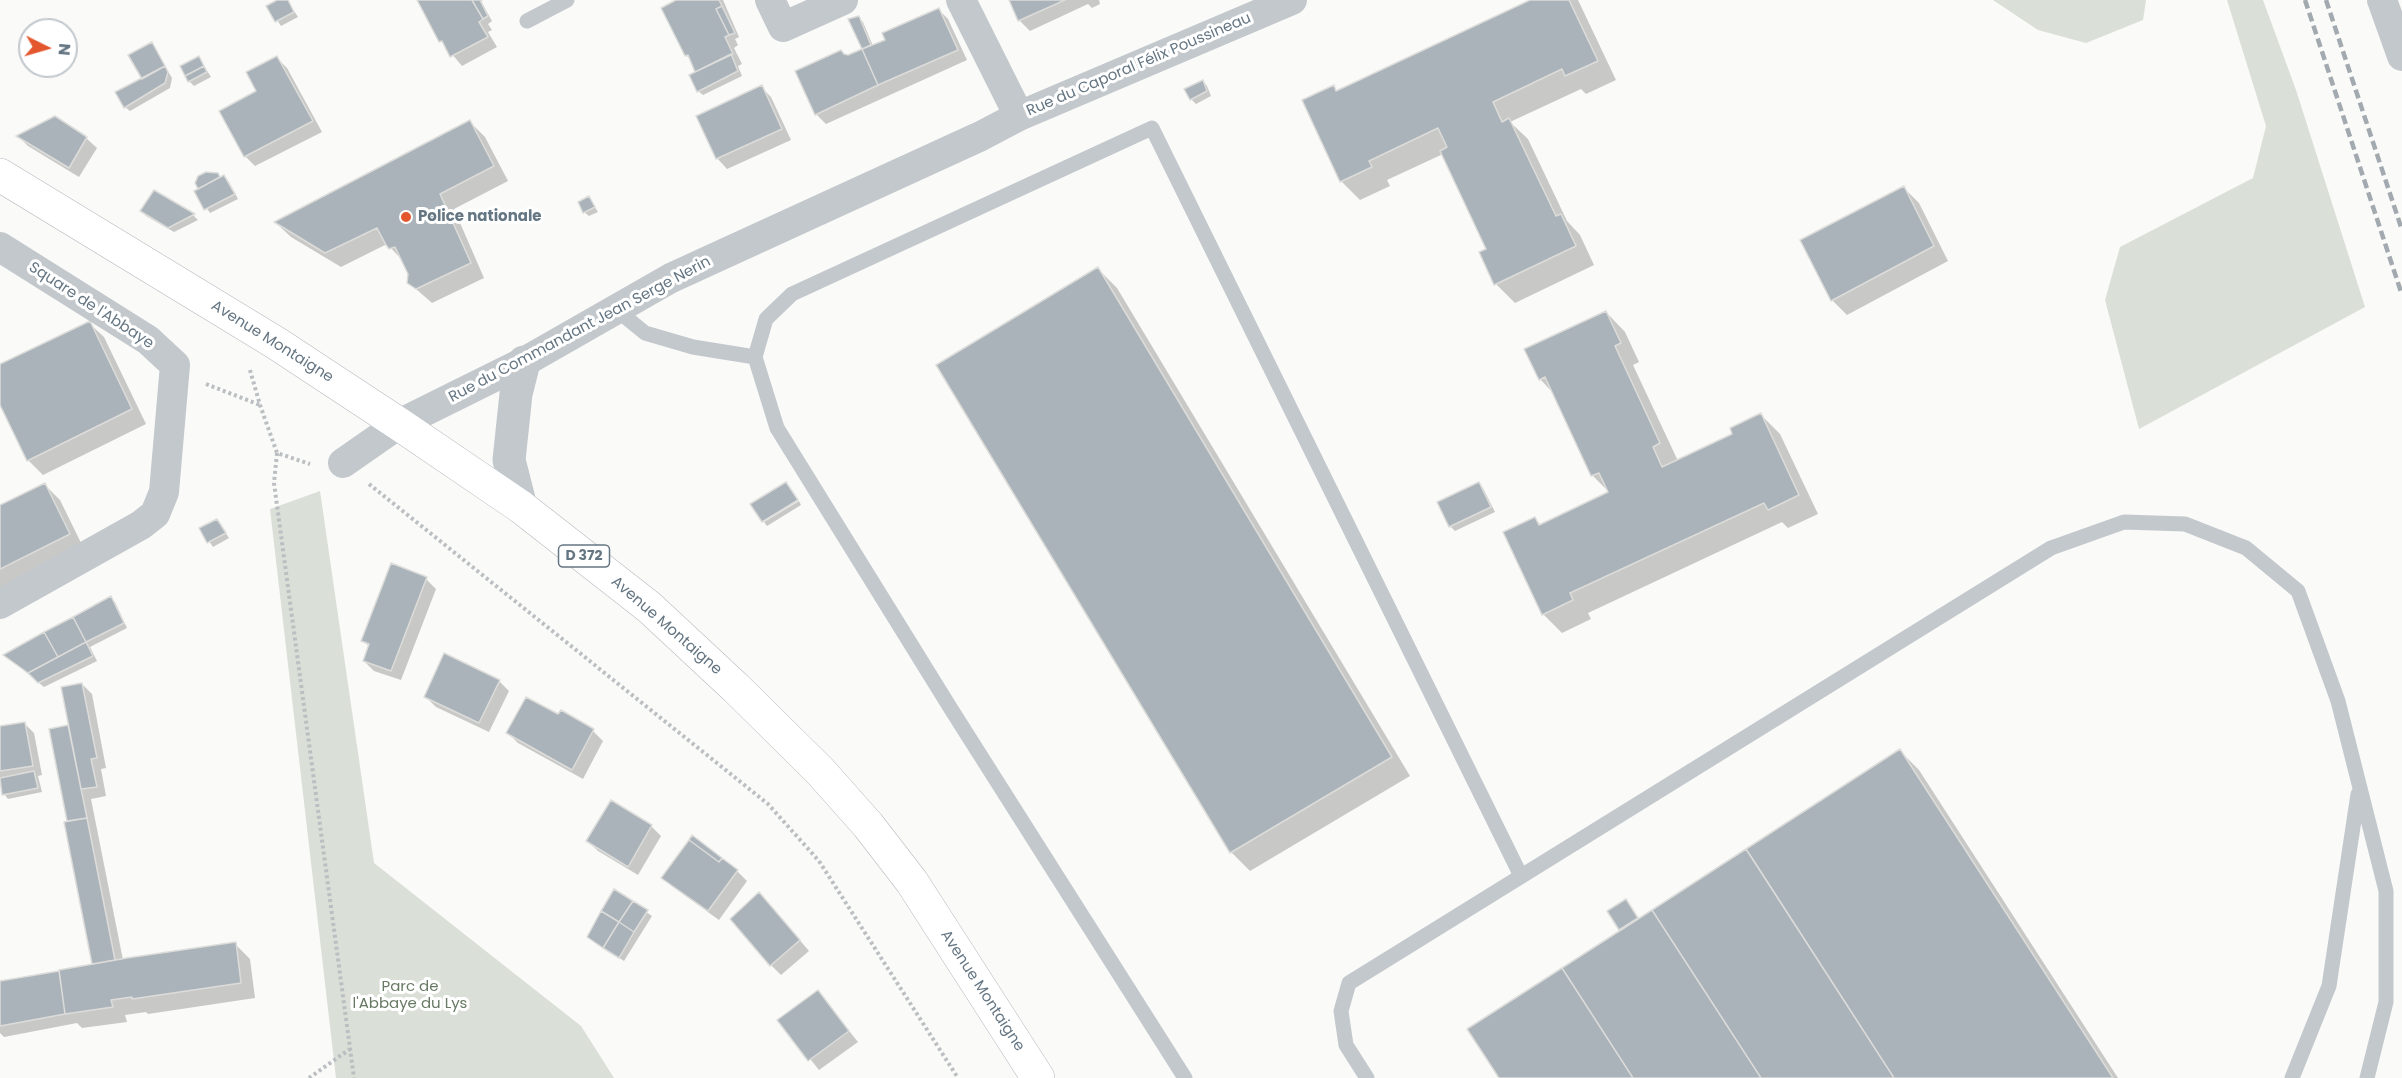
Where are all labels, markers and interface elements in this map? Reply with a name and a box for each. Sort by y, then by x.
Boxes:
street label: Rue du Caporal Félix Poussineau [1024,9,1254,121]
north arrow [18,18,78,78]
text: N [52,42,76,56]
place label: Police nationale [418,208,542,226]
marker: Police nationale [399,210,413,224]
street label: Rue du Commandant Jean Serge Nerin [446,253,714,407]
street label: Square de l'Abbaye [25,259,157,353]
street label: Avenue Montaigne [208,297,336,387]
road number: D 372 [558,545,610,567]
street label: Avenue Montaigne [607,573,725,679]
street label: Avenue Montaigne [936,927,1028,1055]
park label: Parc de l'Abbaye du Lys [353,978,467,1013]

